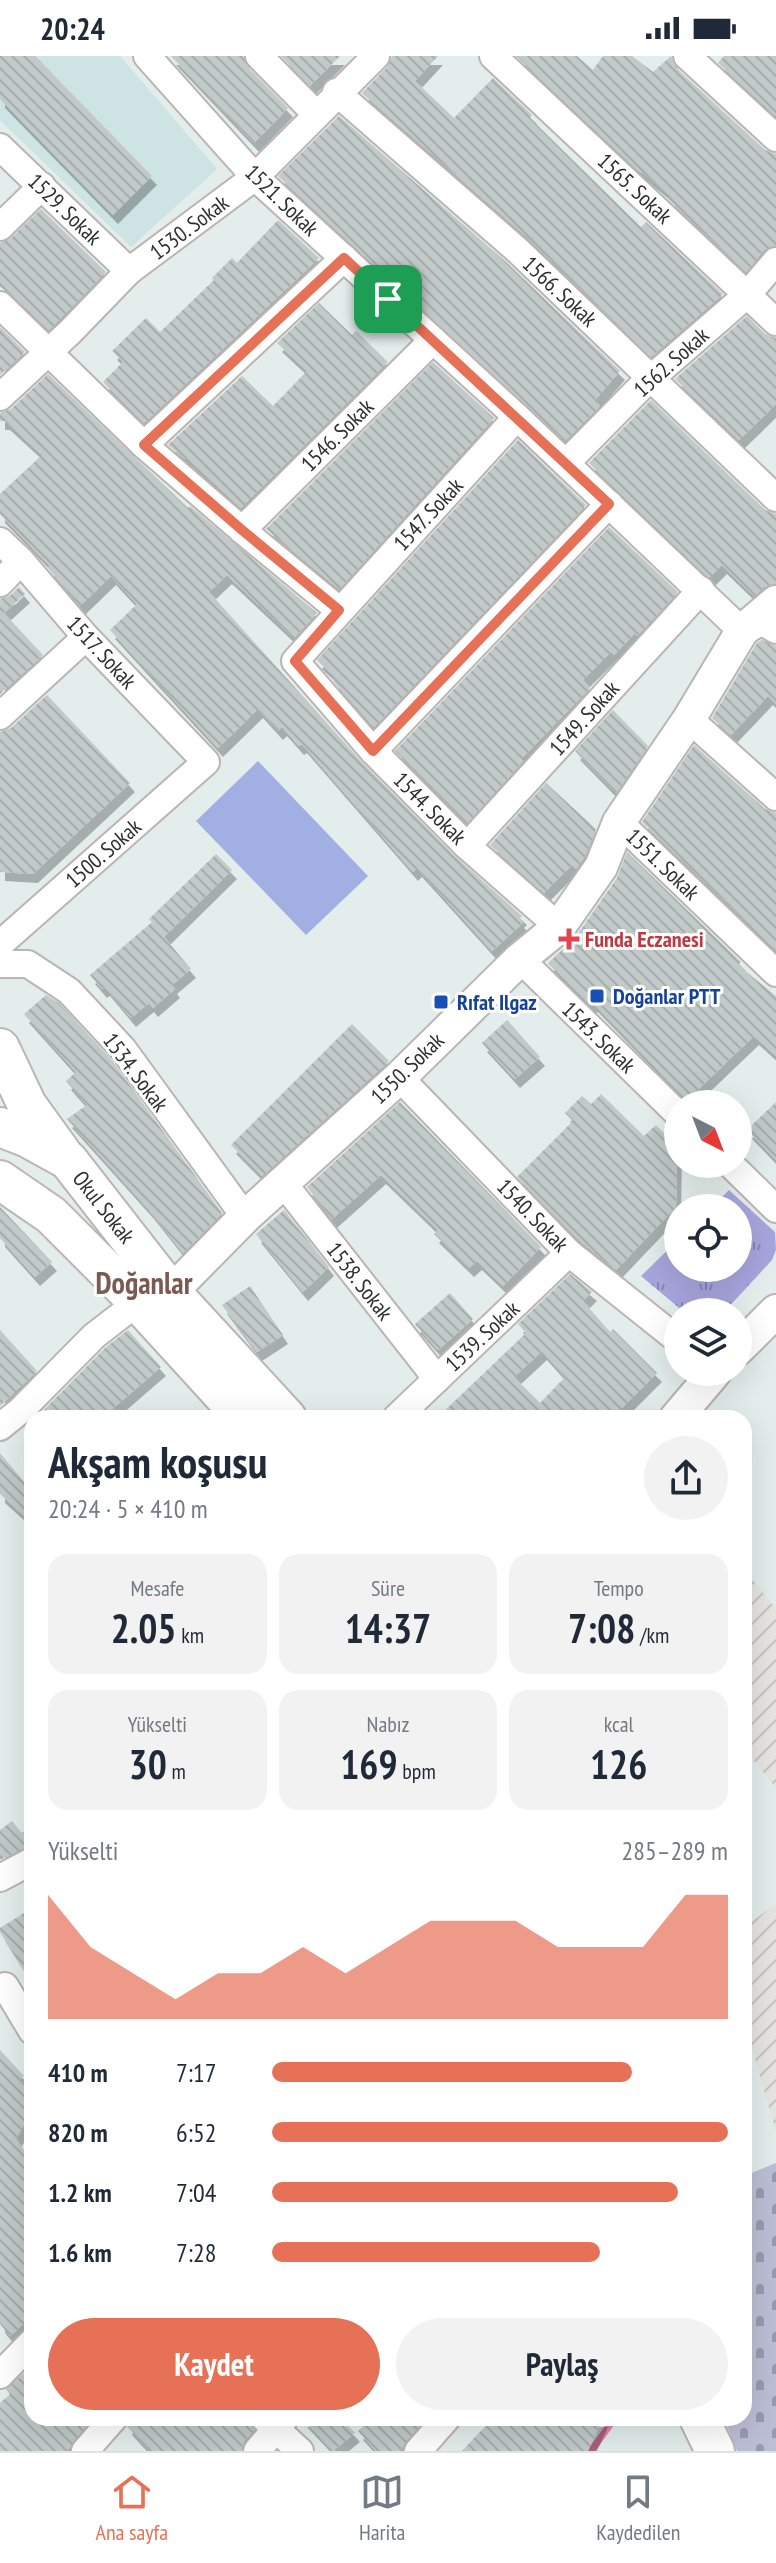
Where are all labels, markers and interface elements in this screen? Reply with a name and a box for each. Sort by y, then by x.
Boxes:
text: 20:24 [40,9,105,48]
street label: 1565. Sokak [592,147,678,230]
street label: 1521. Sokak [239,158,325,242]
street label: 1529. Sokak [22,167,108,251]
street label: 1530. Sokak [144,188,234,266]
street label: 1566. Sokak [517,250,603,333]
pin [354,265,422,333]
icon: arrive [366,277,410,321]
street label: 1562. Sokak [628,321,715,403]
street label: 1546. Sokak [295,392,380,477]
street label: 1547. Sokak [387,471,469,556]
street label: 1517. Sokak [61,610,143,695]
street label: 1549. Sokak [543,674,625,761]
street label: 1544. Sokak [388,766,473,851]
street label: 1500. Sokak [59,812,147,894]
street label: 1551. Sokak [620,822,706,906]
place label: Funda Eczanesi [585,925,704,953]
marker: Funda Eczanesi [560,930,578,948]
place label: Doğanlar PTT [613,982,721,1010]
marker: Doğanlar PTT [588,987,606,1005]
place label: Rıfat Ilgaz [457,988,537,1016]
marker: Rıfat Ilgaz [432,993,450,1011]
street label: 1543. Sokak [556,995,642,1079]
street label: 1550. Sokak [364,1026,450,1110]
street label: 1534. Sokak [97,1027,175,1117]
north arrow [664,1090,752,1178]
map controls [664,1090,752,1386]
street label: Okul Sokak [67,1165,141,1249]
street label: 1540. Sokak [491,1172,575,1258]
button: locate [664,1194,752,1282]
street label: 1538. Sokak [321,1236,399,1326]
district label: Doğanlar [95,1263,193,1302]
street label: 1539. Sokak [439,1294,525,1377]
button: layers [664,1298,752,1386]
text: Akşam koşusu [48,1433,267,1490]
button: share [644,1436,728,1520]
text: 20:24 · 5 × 410 m [48,1492,208,1525]
text: Mesafe [130,1574,184,1602]
text: Süre [371,1574,405,1602]
text: Tempo [594,1574,644,1602]
text: 2.05 [111,1602,176,1654]
text: 14:37 [345,1602,431,1654]
text: 7:08 [568,1602,635,1654]
text: km [176,1621,204,1649]
text: /km [635,1621,669,1649]
text: Yükselti [128,1710,187,1738]
text: Nabız [367,1710,409,1738]
text: kcal [604,1710,634,1738]
text: 30 [129,1738,167,1790]
text: 169 [340,1738,398,1790]
text: 126 [590,1738,647,1790]
text: m [167,1757,186,1785]
text: bpm [398,1757,436,1785]
text: Yükselti [48,1834,118,1867]
text: 285–289 m [622,1834,728,1867]
text: 410 m [48,2056,108,2089]
text: 7:17 [176,2056,216,2089]
text: 820 m [48,2116,108,2149]
text: 6:52 [176,2116,216,2149]
text: 1.2 km [48,2176,112,2209]
text: 7:04 [176,2176,216,2209]
text: 1.6 km [48,2236,112,2269]
text: 7:28 [176,2236,216,2269]
button: Kaydet [48,2318,380,2410]
button: Paylaş [396,2318,728,2410]
tab: Ana sayfa [96,2470,168,2546]
tab: Harita [359,2470,405,2546]
tab: Kaydedilen [596,2470,681,2546]

